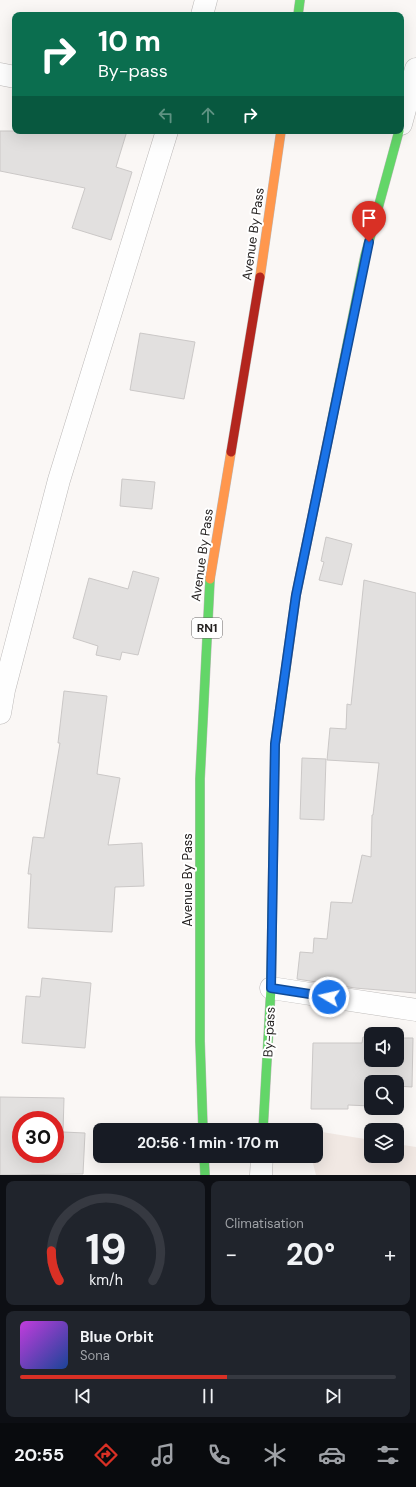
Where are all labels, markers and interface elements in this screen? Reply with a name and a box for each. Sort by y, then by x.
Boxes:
text: 10 m [98,23,161,60]
icon: right [32,28,84,80]
text: By-pass [98,59,168,83]
icon: left [155,104,177,126]
icon: ahead [197,104,219,126]
icon: right [239,104,261,126]
street label: Avenue By Pass [238,187,268,281]
pin [352,201,386,242]
icon: arrive [358,207,380,229]
street label: Avenue By Pass [187,508,217,602]
road number: RN1 [192,618,222,638]
street label: Avenue By Pass [179,833,196,927]
position arrow [308,976,350,1018]
street label: By-pass [259,1006,279,1058]
map controls [364,1027,404,1163]
button: sound [364,1027,404,1067]
button: search [364,1075,404,1115]
speed limit sign: 30 [12,1111,64,1163]
button: layers [364,1123,404,1163]
text: 20:56 · 1 min · 170 m [137,1133,279,1153]
text: Climatisation [225,1215,304,1232]
text: 19 [85,1223,126,1277]
text: 20° [286,1235,335,1274]
text: − [225,1240,237,1269]
text: + [384,1240,396,1269]
text: km/h [89,1271,122,1289]
text: Blue Orbit [80,1327,154,1347]
text: Sona [80,1347,110,1364]
icon: previous [72,1385,94,1407]
icon: pause [197,1385,219,1407]
icon: next [322,1385,344,1407]
icon: directions [92,1441,120,1469]
icon: music [149,1441,177,1469]
icon: phone [205,1441,233,1469]
icon: climate [261,1441,289,1469]
icon: car [318,1441,346,1469]
icon: filters [374,1441,402,1469]
text: 20:55 [14,1443,64,1467]

